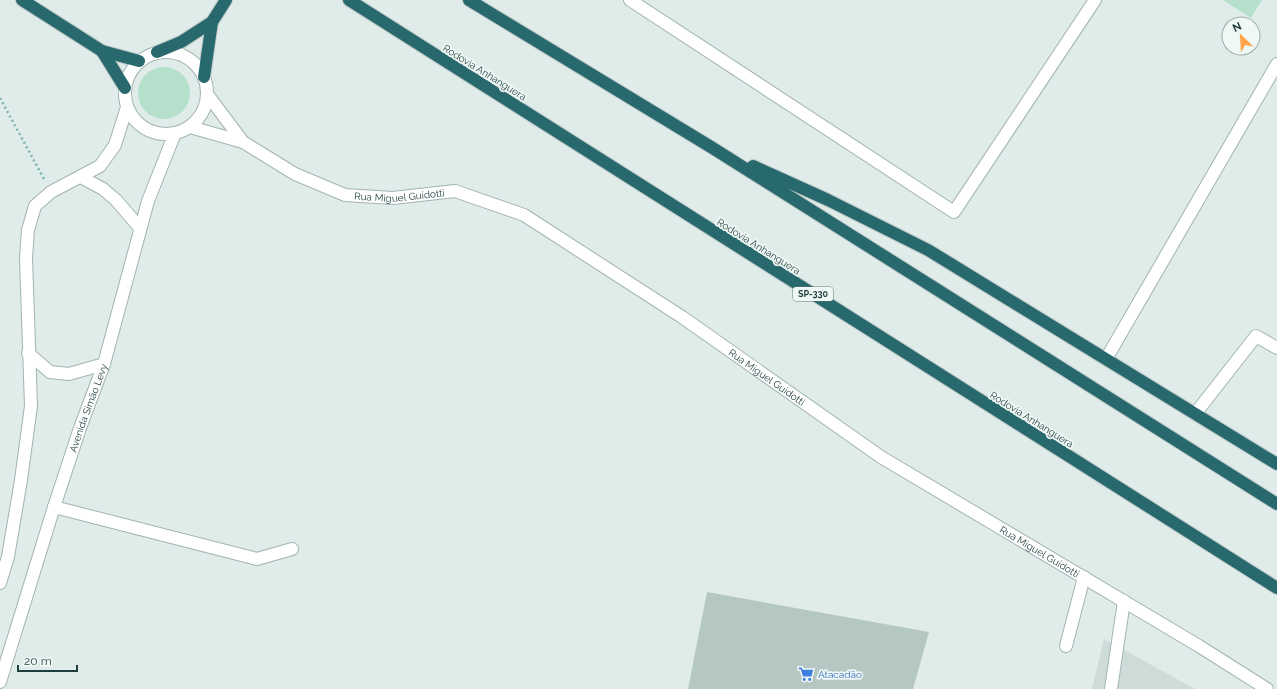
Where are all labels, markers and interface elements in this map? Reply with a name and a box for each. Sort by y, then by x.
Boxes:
north arrow [1221,16,1261,56]
text: N [1230,20,1244,35]
street label: Rodovia Anhanguera [441,42,528,103]
street label: Rua Miguel Guidotti [354,187,445,204]
street label: Rodovia Anhanguera [715,216,802,277]
road number: SP-330 [793,287,833,301]
street label: Rua Miguel Guidotti [727,347,807,408]
street label: Avenida Simão Levy [67,362,110,454]
street label: Rodovia Anhanguera [988,389,1075,450]
street label: Rua Miguel Guidotti [998,524,1081,580]
scale bar [18,647,77,673]
text: 20 m [24,654,52,668]
supermarket icon: Atacadão [797,665,815,683]
place label: Atacadão [818,669,862,680]

